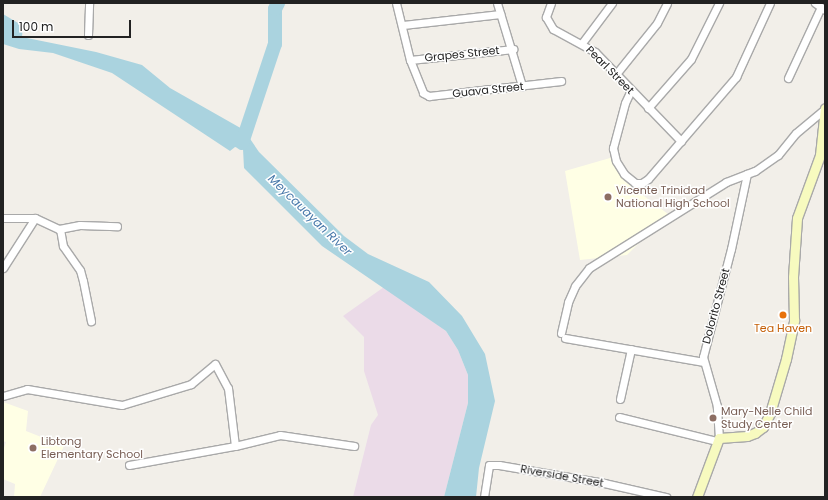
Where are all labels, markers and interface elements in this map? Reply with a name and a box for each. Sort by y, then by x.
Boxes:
scale bar [14,12,133,38]
text: 100 m [19,18,53,35]
street label: Pearl Street [583,43,637,97]
street label: Grapes Street [424,44,500,64]
street label: Guava Street [452,80,524,100]
water label: Meycauayan River [265,171,355,259]
place label: Vicente Trinidad National High School [616,184,730,210]
marker: Vicente Trinidad National High School [603,192,613,202]
street label: Dolorito Street [700,267,732,345]
marker: Tea Haven [778,310,788,320]
place label: Tea Haven [754,321,812,335]
place label: Mary-Nelle Child Study Center [721,405,812,431]
marker: Mary-Nelle Child Study Center [708,413,718,423]
place label: Libtong Elementary School [41,435,143,461]
marker: Libtong Elementary School [28,443,38,453]
street label: Riverside Street [519,462,605,490]

